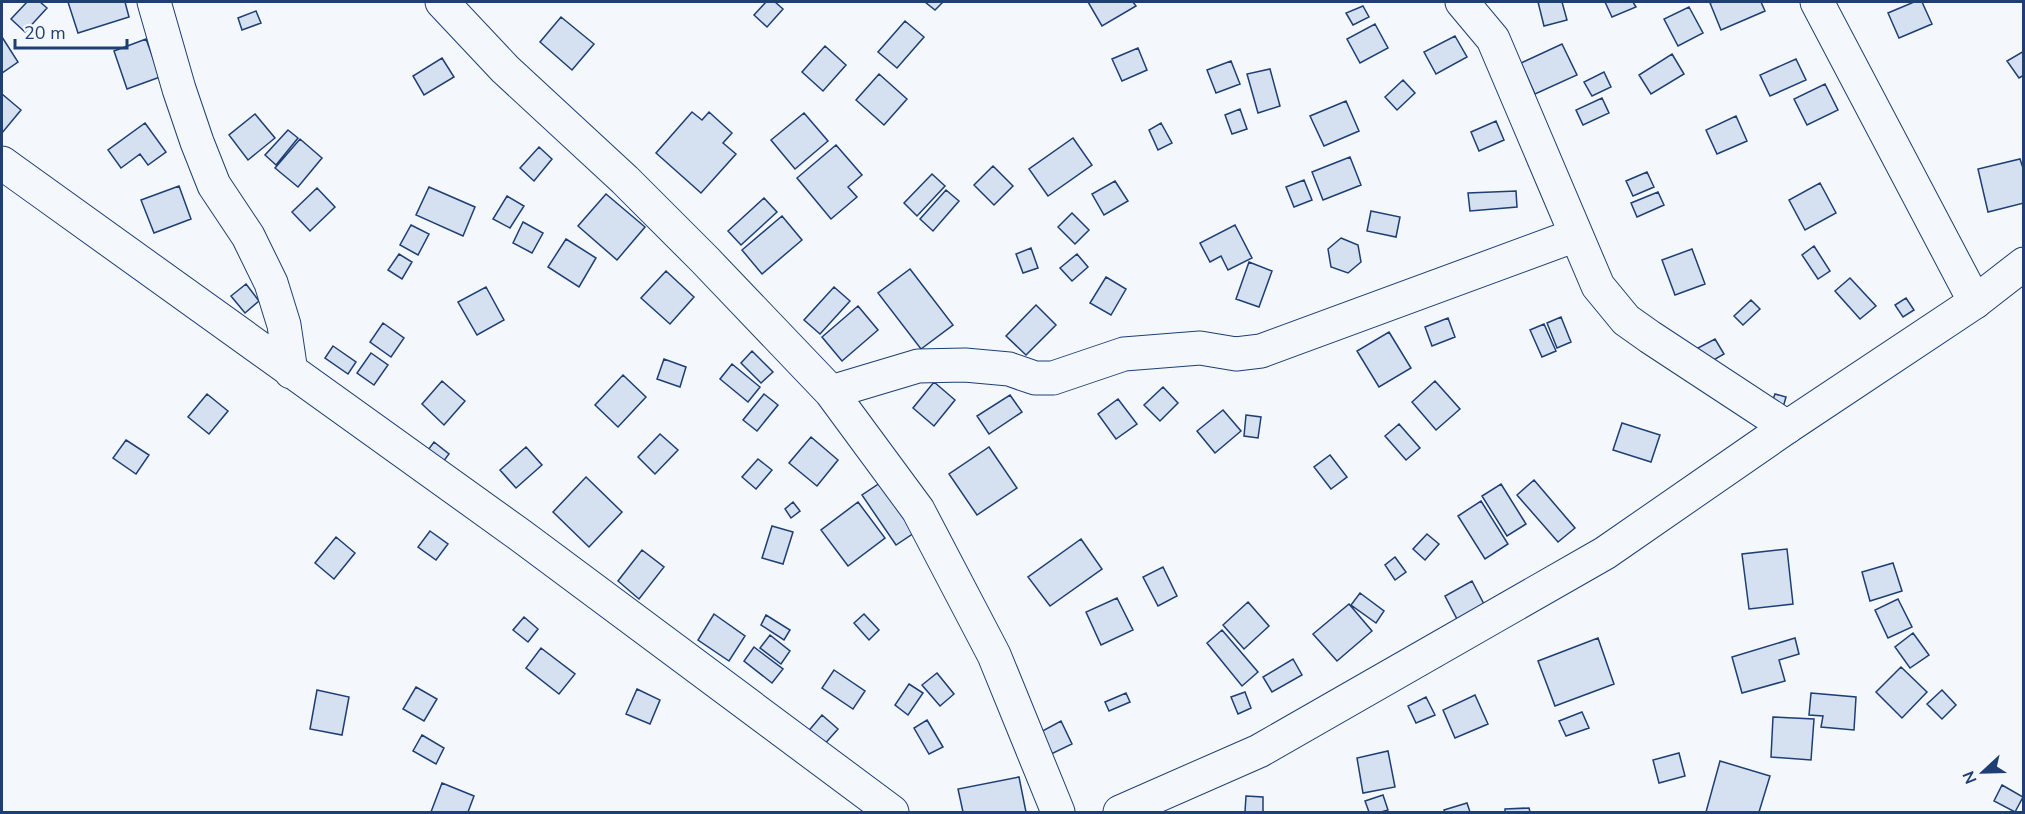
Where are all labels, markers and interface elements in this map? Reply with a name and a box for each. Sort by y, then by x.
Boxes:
scale bar [15,12,128,50]
text: 20 m [24,21,66,45]
north arrow [1953,742,2013,802]
text: N [1958,768,1982,787]

